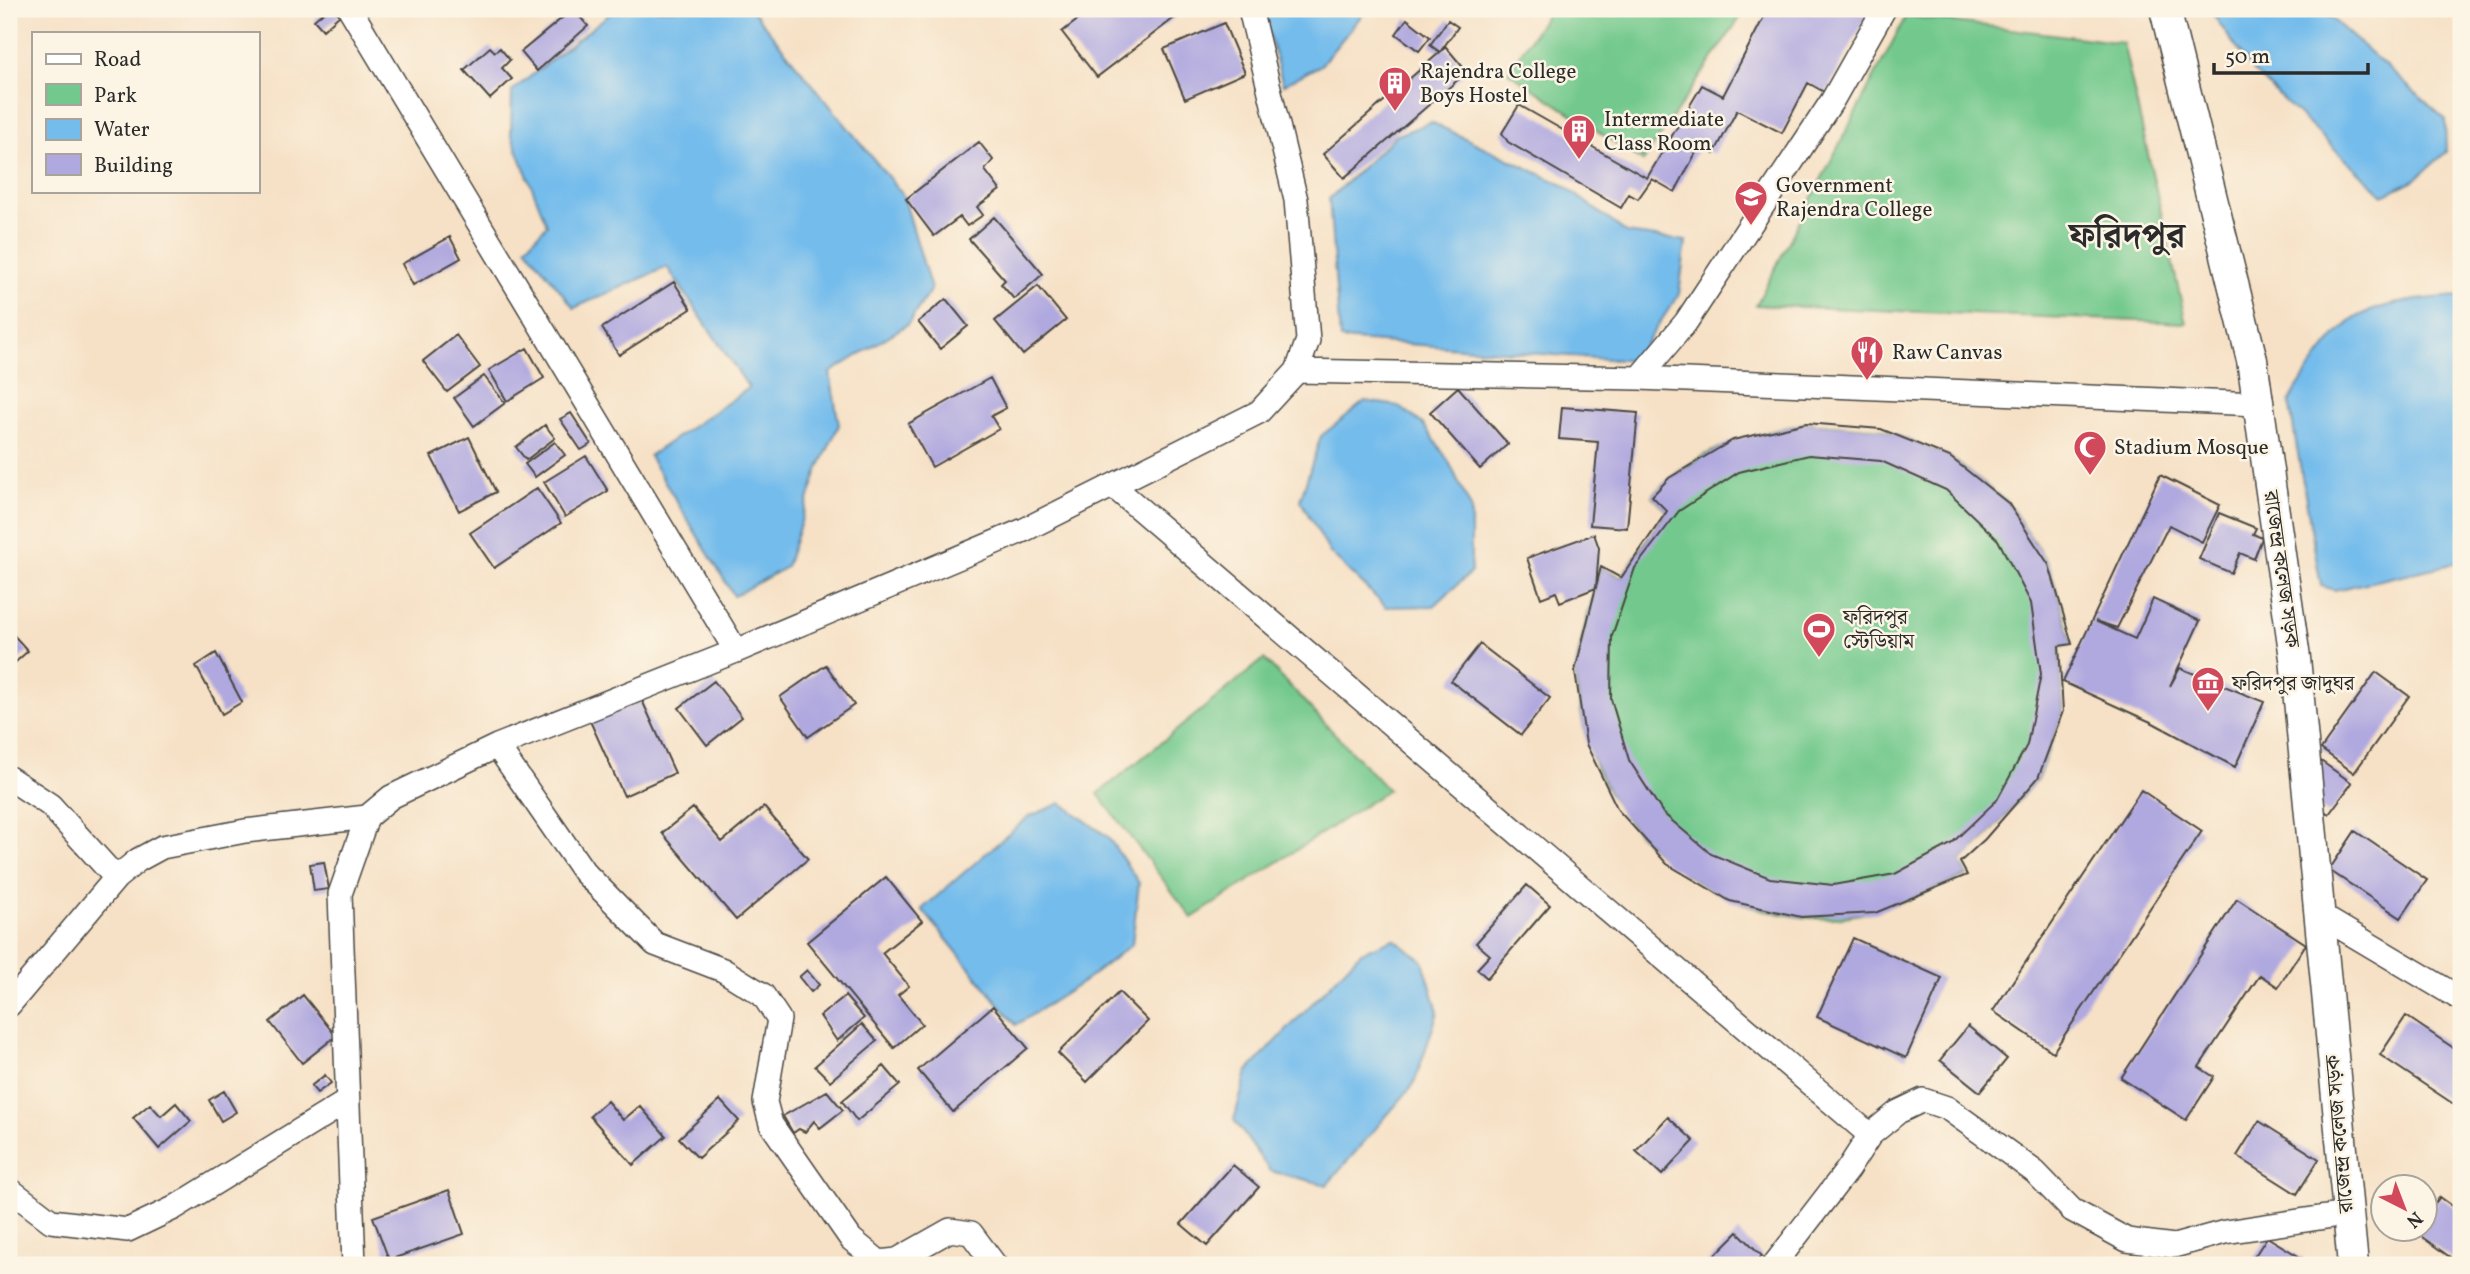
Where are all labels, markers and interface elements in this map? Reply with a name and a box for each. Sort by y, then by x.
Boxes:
legend [32,32,259,192]
scale bar [2214,32,2368,76]
text: 50 m [2225,43,2270,72]
text: Road [94,46,141,75]
place label: Rajendra College Boys Hostel [1420,58,1576,111]
building icon: Rajendra College Boys Hostel [1376,64,1414,113]
text: Park [94,82,137,111]
place label: Intermediate Class Room [1604,106,1724,159]
building icon: Intermediate Class Room [1560,112,1598,161]
text: Water [94,116,150,145]
text: Building [94,152,173,181]
place label: Government Rajendra College [1776,172,1932,225]
school or university icon: Government Rajendra College [1732,178,1770,227]
district label: ফরিদপুর [2067,214,2187,262]
restaurant icon: Raw Canvas [1848,333,1886,382]
place label: Raw Canvas [1892,339,2002,368]
mosque icon: Stadium Mosque [2071,428,2109,477]
place label: Stadium Mosque [2114,434,2269,463]
street label: রাজেন্দ্র কলেজ সড়ক [2255,488,2306,651]
place label: ফরিদপুর স্টেডিয়াম [1842,604,1916,657]
sports icon: ফরিদপুর স্টেডিয়াম [1800,610,1838,659]
museum icon: ফরিদপুর জাদুঘর [2189,664,2227,713]
place label: ফরিদপুর জাদুঘর [2231,670,2356,699]
street label: রাজেন্দ্র কলেজ সড়ক [2319,1052,2362,1215]
north arrow [2368,1172,2438,1242]
text: N [2400,1205,2428,1234]

